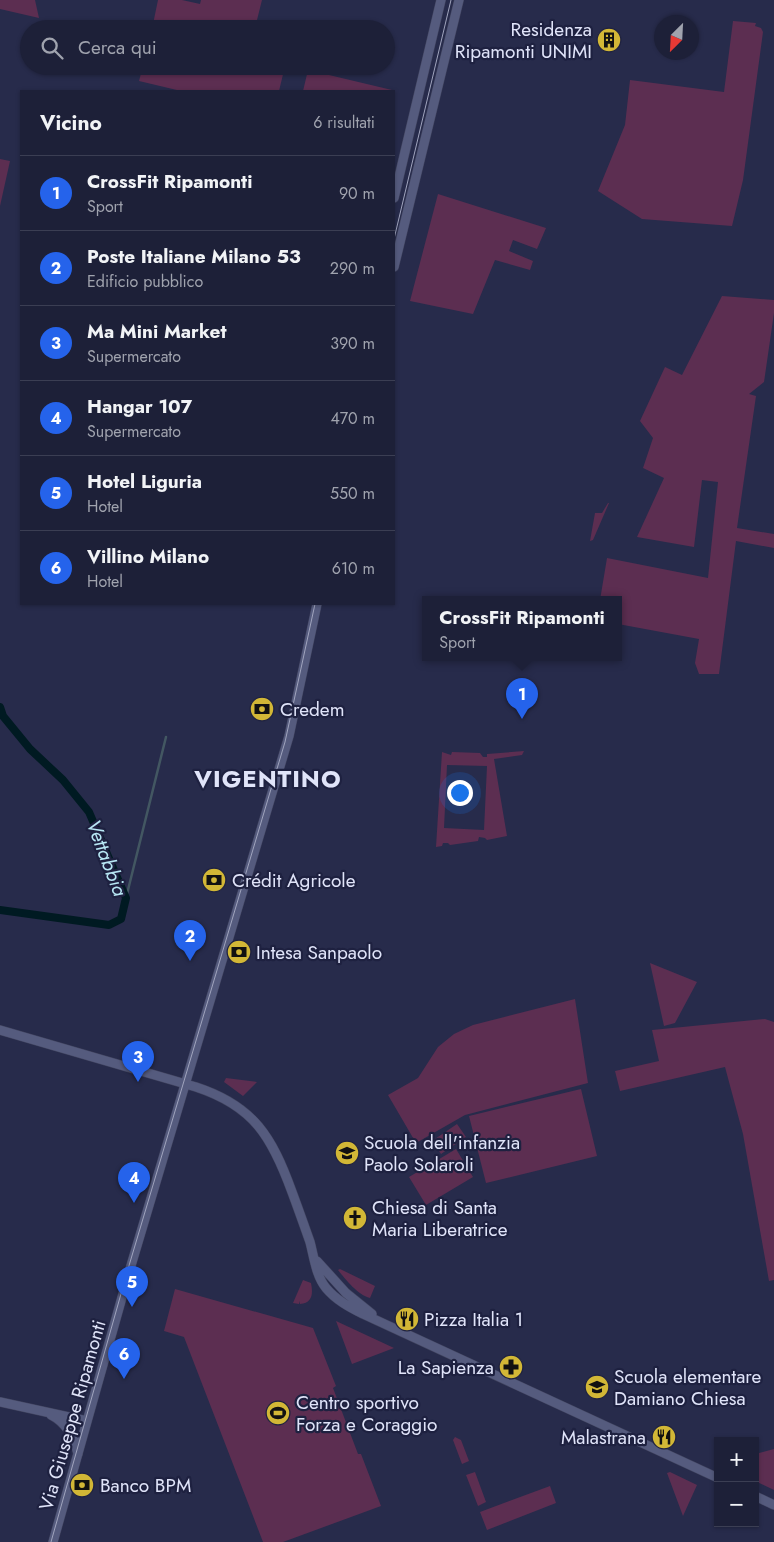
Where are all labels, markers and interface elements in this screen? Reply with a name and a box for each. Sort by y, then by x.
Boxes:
north arrow [654,15,699,60]
place label: Residenza Ripamonti UNIMI [455,16,592,65]
search box [20,20,395,75]
building icon: Residenza Ripamonti UNIMI [596,27,622,53]
icon: search [38,34,66,62]
text: Cerca qui [78,34,157,61]
text: Vicino [40,108,102,138]
text: 6 risultati [313,111,375,134]
text: CrossFit Ripamonti [87,168,252,195]
text: 1 [52,182,60,205]
text: 90 m [339,182,375,205]
text: Sport [87,195,123,218]
text: Poste Italiane Milano 53 [87,243,301,270]
text: 2 [51,257,61,280]
text: 290 m [330,257,375,280]
text: Edificio pubblico [87,270,203,293]
text: Ma Mini Market [87,318,227,345]
text: 3 [51,332,61,355]
text: 390 m [330,332,375,355]
text: Supermercato [87,345,181,368]
text: Hangar 107 [87,393,192,420]
text: 4 [50,407,62,430]
text: 470 m [330,407,375,430]
text: Supermercato [87,420,181,443]
text: Hotel Liguria [87,468,202,495]
text: 5 [51,482,61,505]
text: 550 m [330,482,375,505]
text: Hotel [87,495,123,518]
text: Villino Milano [87,543,209,570]
text: 6 [51,557,61,580]
text: 610 m [332,557,375,580]
text: Hotel [87,570,123,593]
popup [422,596,622,661]
text: CrossFit Ripamonti [439,604,605,631]
text: Sport [439,631,475,654]
pin: 1 [506,678,538,719]
bank icon: Credem [249,696,275,722]
place label: Credem [280,696,344,723]
district label: VIGENTINO [193,761,342,796]
your location [447,780,473,806]
water label: Vettabbia [79,816,134,901]
bank icon: Crédit Agricole [201,867,227,893]
place label: Crédit Agricole [232,867,356,894]
pin: 2 [174,920,206,961]
bank icon: Intesa Sanpaolo [226,939,252,965]
place label: Intesa Sanpaolo [256,939,382,966]
pin: 3 [122,1041,154,1082]
place label: Scuola dell'infanzia Paolo Solaroli [364,1129,520,1178]
school or university icon: Scuola dell'infanzia Paolo Solaroli [334,1140,360,1166]
pin: 4 [118,1162,150,1203]
place label: Chiesa di Santa Maria Liberatrice [372,1194,508,1243]
church icon: Chiesa di Santa Maria Liberatrice [342,1205,368,1231]
pin: 5 [116,1266,148,1307]
restaurant icon: Pizza Italia 1 [394,1306,420,1332]
place label: Pizza Italia 1 [424,1306,523,1333]
street label: Via Giuseppe Ripamonti [32,1317,113,1513]
pin: 6 [108,1338,140,1379]
place label: La Sapienza [398,1354,494,1381]
pharmacy icon: La Sapienza [498,1354,524,1380]
place label: Scuola elementare Damiano Chiesa [614,1363,762,1412]
school or university icon: Scuola elementare Damiano Chiesa [584,1374,610,1400]
place label: Centro sportivo Forza e Coraggio [296,1389,437,1438]
sports icon: Centro sportivo Forza e Coraggio [265,1400,291,1426]
place label: Malastrana [561,1424,646,1451]
restaurant icon: Malastrana [651,1424,677,1450]
map controls [714,1437,759,1527]
button: + [714,1437,759,1482]
bank icon: Banco BPM [69,1472,95,1498]
place label: Banco BPM [100,1472,191,1499]
button: − [714,1482,759,1527]

